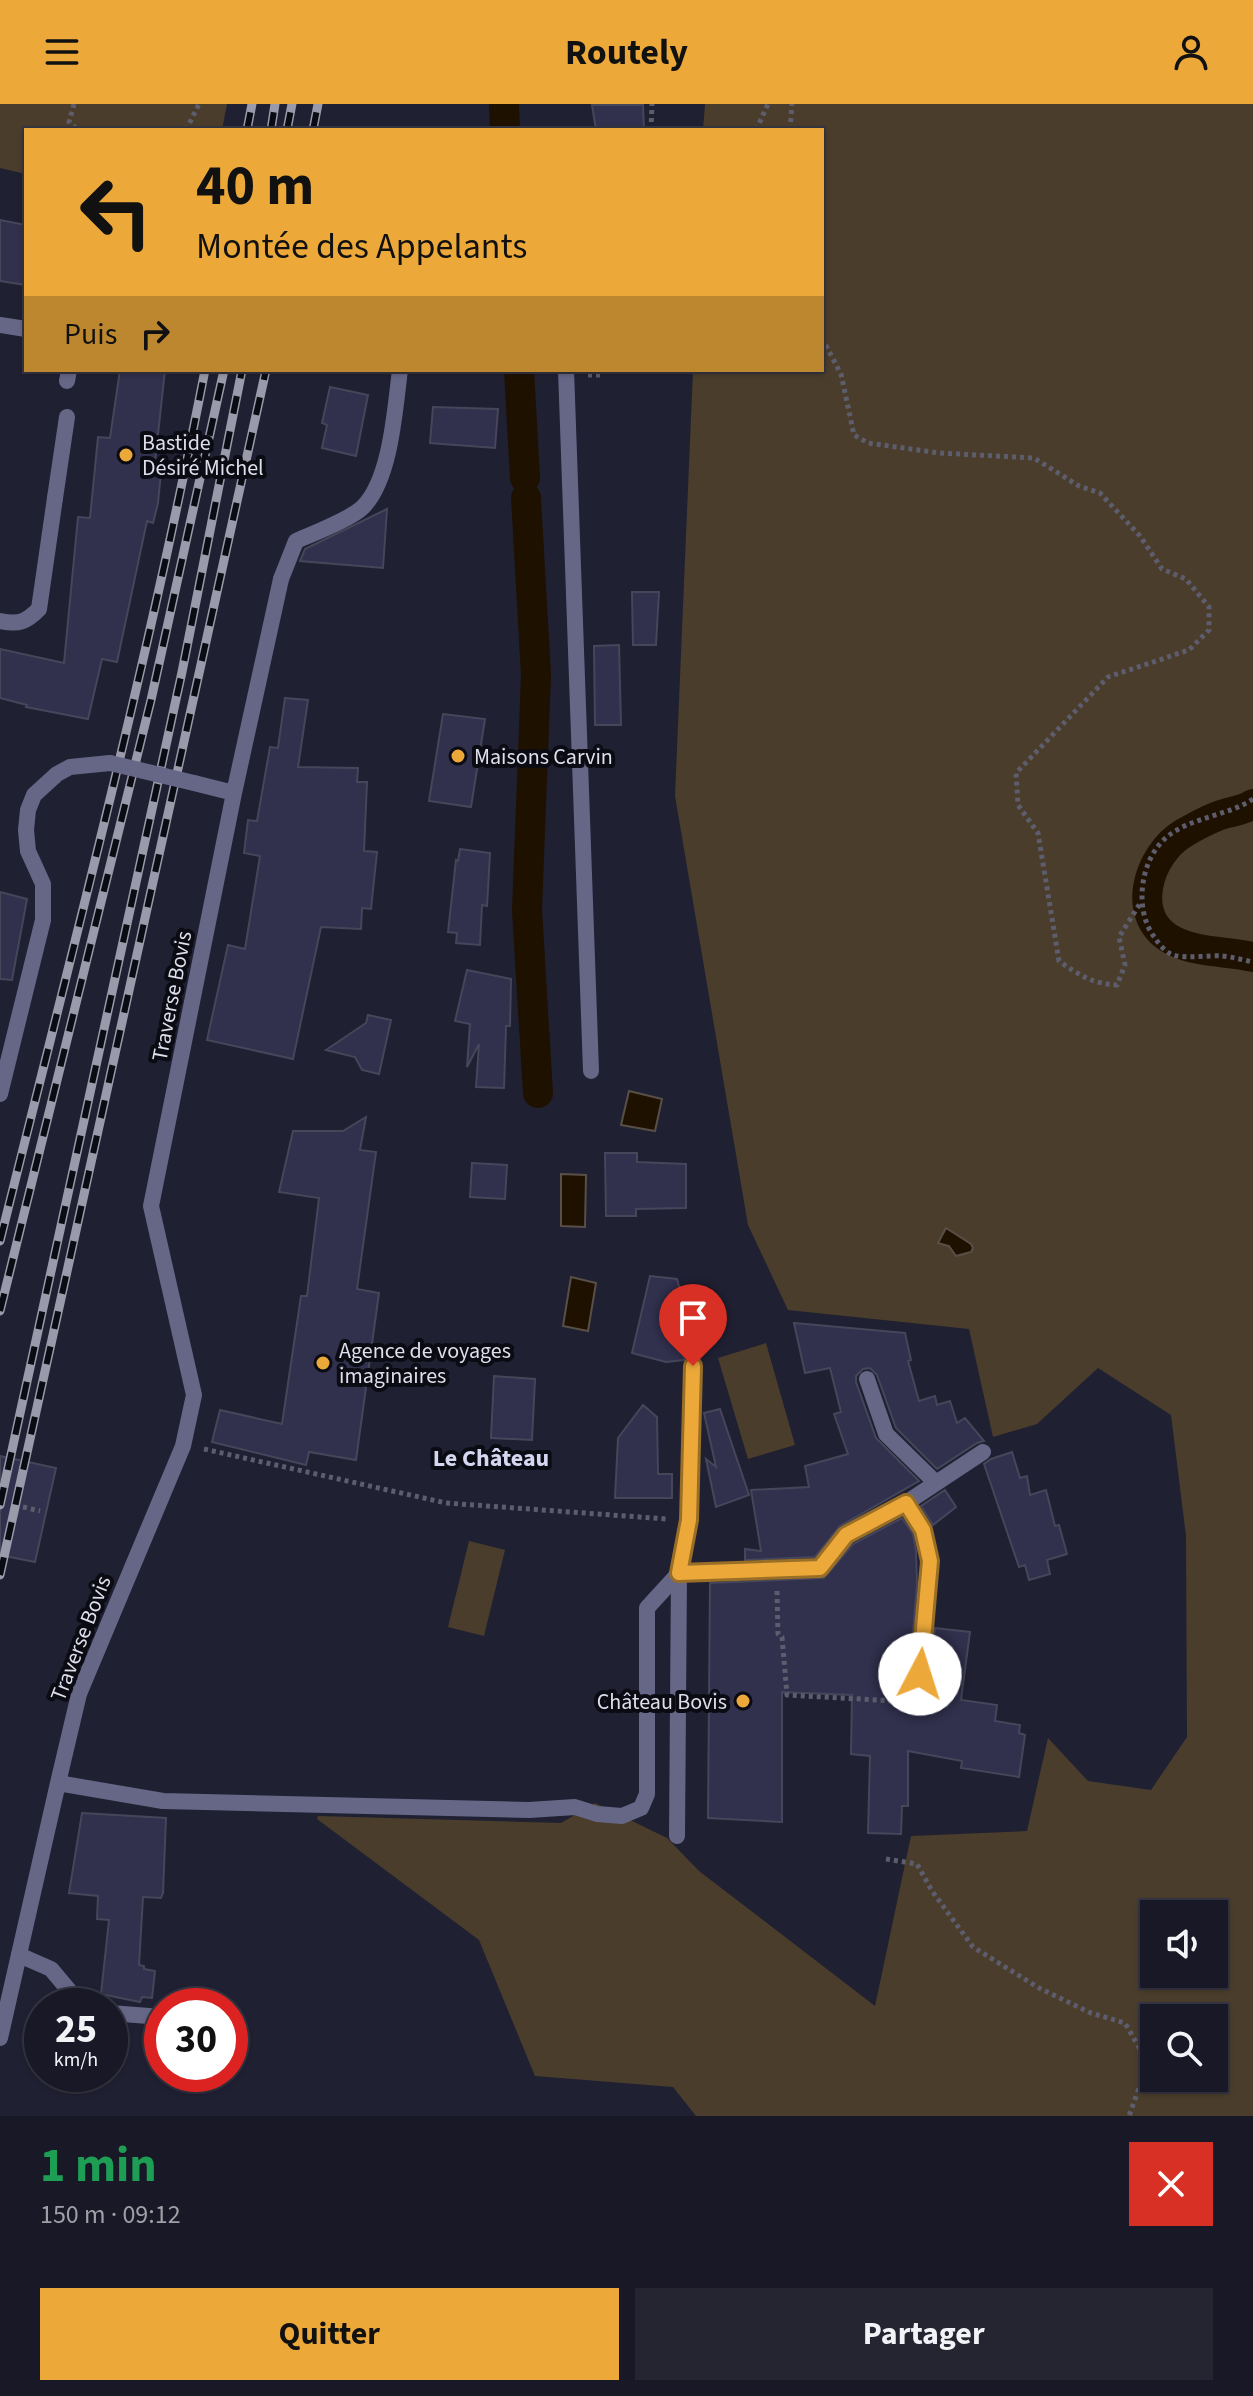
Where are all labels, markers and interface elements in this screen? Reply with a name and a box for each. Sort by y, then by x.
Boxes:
text: Routely [565,27,688,78]
icon: menu [40,30,84,74]
icon: person [1169,30,1213,74]
text: 40 m [196,147,314,226]
icon: left [64,160,168,264]
text: Montée des Appelants [196,221,527,272]
icon: right [133,312,177,356]
text: Puis [64,313,117,356]
place label: Bastide Désiré Michel [142,427,264,484]
marker: Bastide Désiré Michel [117,446,135,464]
place label: Maisons Carvin [474,741,613,773]
marker: Maisons Carvin [449,747,467,765]
street label: Traverse Bovis [144,928,200,1064]
pin [659,1284,727,1366]
icon: arrive [671,1296,715,1340]
place label: Agence de voyages imaginaires [339,1335,511,1392]
marker: Agence de voyages imaginaires [314,1354,332,1372]
district label: Le Château [433,1441,549,1476]
street label: Traverse Bovis [42,1571,119,1706]
position arrow [878,1632,962,1716]
place label: Château Bovis [597,1686,727,1718]
marker: Château Bovis [734,1692,752,1710]
map controls [1140,1900,1228,2092]
button: sound [1140,1900,1228,1988]
speed limit sign: 30 [144,1988,248,2092]
text: 25 [55,2001,97,2058]
button: search [1140,2004,1228,2092]
text: km/h [54,2046,98,2074]
text: 1 min [40,2132,157,2200]
button: close [1129,2142,1213,2226]
text: 150 m · 09:12 [40,2196,181,2233]
button: Quitter [40,2288,619,2380]
button: Partager [635,2288,1213,2380]

